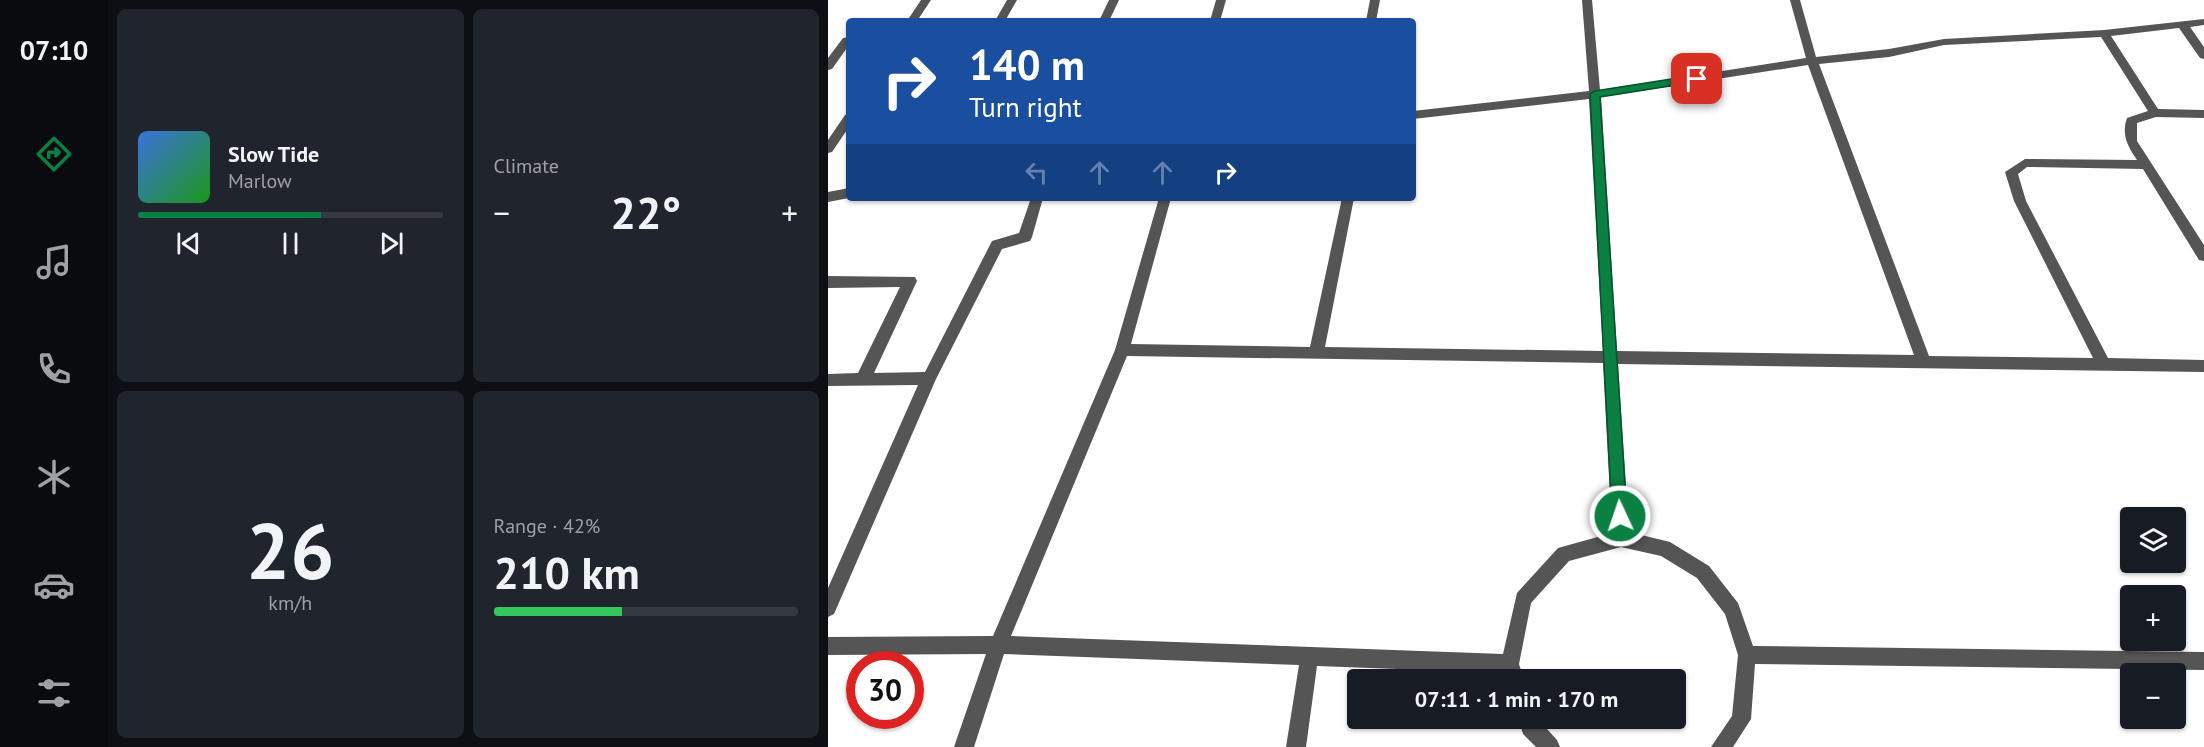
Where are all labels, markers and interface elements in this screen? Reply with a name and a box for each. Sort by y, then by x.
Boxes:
text: 07:10 [20,33,88,67]
text: 140 m [969,37,1085,92]
icon: right [870,42,948,120]
pin [1671,53,1722,104]
icon: arrive [1680,62,1713,95]
text: Turn right [969,90,1082,124]
icon: directions [33,133,75,175]
text: Slow Tide [228,140,319,168]
text: Climate [494,153,559,179]
icon: left [1020,156,1053,189]
icon: ahead [1083,156,1116,189]
icon: ahead [1146,156,1179,189]
icon: right [1209,156,1242,189]
text: Marlow [228,168,292,194]
text: 22° [610,183,681,241]
text: − [494,191,510,234]
text: + [781,191,798,234]
icon: previous [172,227,205,260]
icon: pause [274,227,307,260]
icon: next [375,227,408,260]
icon: music [33,241,75,283]
icon: phone [33,348,75,390]
icon: climate [33,456,75,498]
position arrow [1588,484,1652,548]
text: 26 [246,500,334,601]
map controls [2120,507,2186,729]
button: layers [2120,507,2186,573]
text: Range · 42% [494,513,600,539]
text: 210 km [494,543,640,601]
icon: car [33,564,75,606]
button: + [2120,585,2186,651]
text: km/h [268,590,312,616]
speed limit sign: 30 [846,651,924,729]
button: − [2120,663,2186,729]
icon: filters [33,672,75,714]
text: 07:11 · 1 min · 170 m [1415,685,1618,713]

